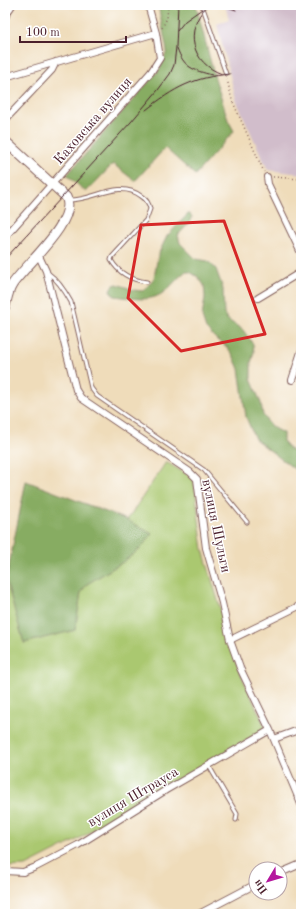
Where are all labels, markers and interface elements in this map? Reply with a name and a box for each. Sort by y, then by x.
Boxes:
scale bar [20,18,126,44]
text: 100 m [26,27,60,39]
street label: Каховська вулиця [52,75,134,167]
street label: вулиця Шульги [199,478,233,574]
street label: вулиця Штрауса [85,764,181,829]
north arrow [248,861,288,901]
text: Пн [252,877,270,896]

